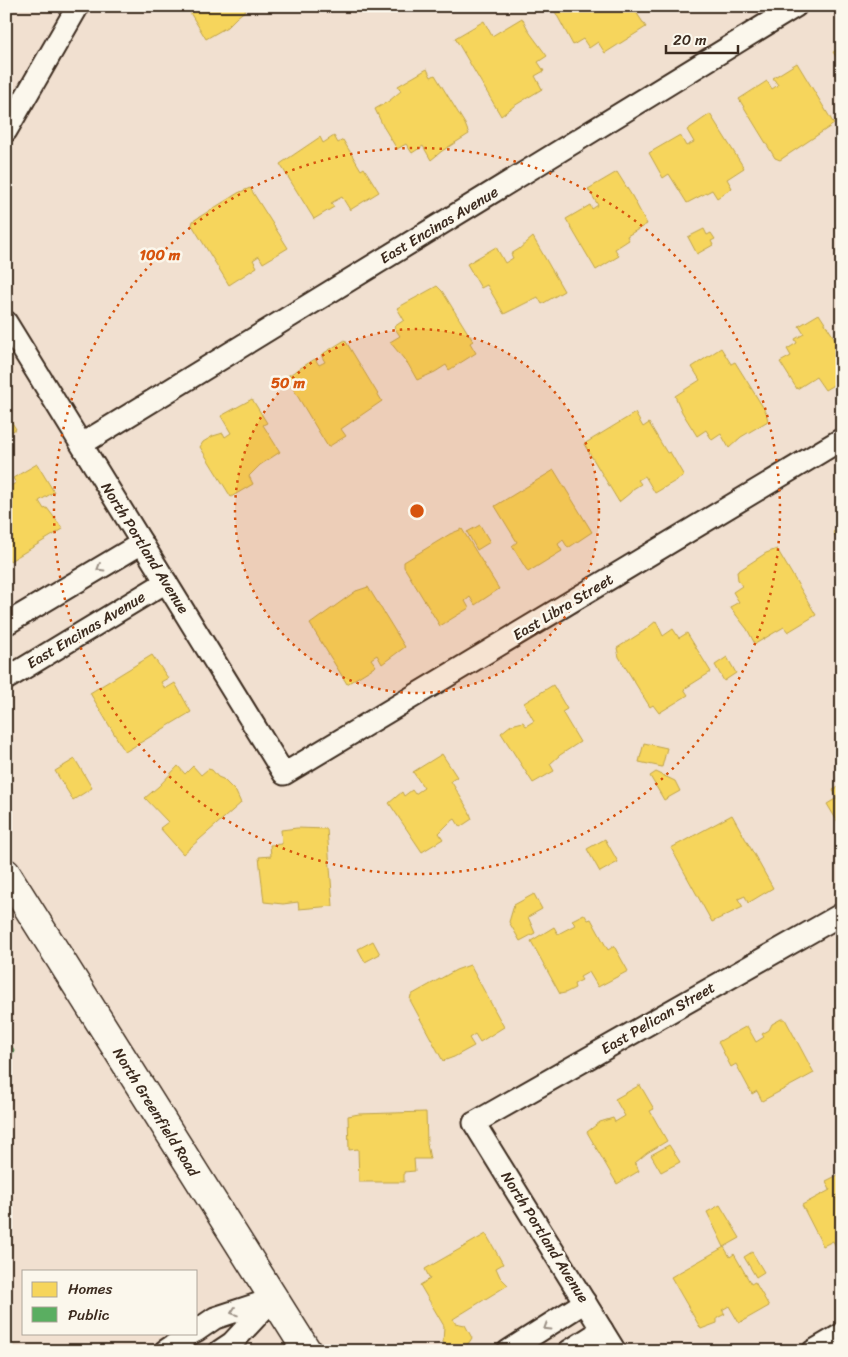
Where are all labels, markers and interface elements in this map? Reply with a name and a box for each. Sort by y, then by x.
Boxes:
scale bar [666,22,738,54]
text: 20 m [673,27,707,53]
street label: East Encinas Avenue [375,179,504,271]
text: 100 m [140,242,181,268]
text: 50 m [271,370,306,396]
street label: North Portland Avenue [94,477,196,619]
centre of rings [408,502,426,520]
one-way arrow [96,561,105,571]
street label: East Libra Street [507,566,619,647]
street label: East Encinas Avenue [22,584,151,676]
street label: East Pelican Street [596,974,721,1061]
street label: North Greenfield Road [106,1042,207,1183]
street label: North Portland Avenue [494,1166,596,1308]
legend [22,1270,198,1334]
text: Homes [68,1276,112,1302]
text: Public [68,1302,110,1328]
one-way arrow [230,1306,238,1316]
one-way arrow [543,1320,552,1330]

